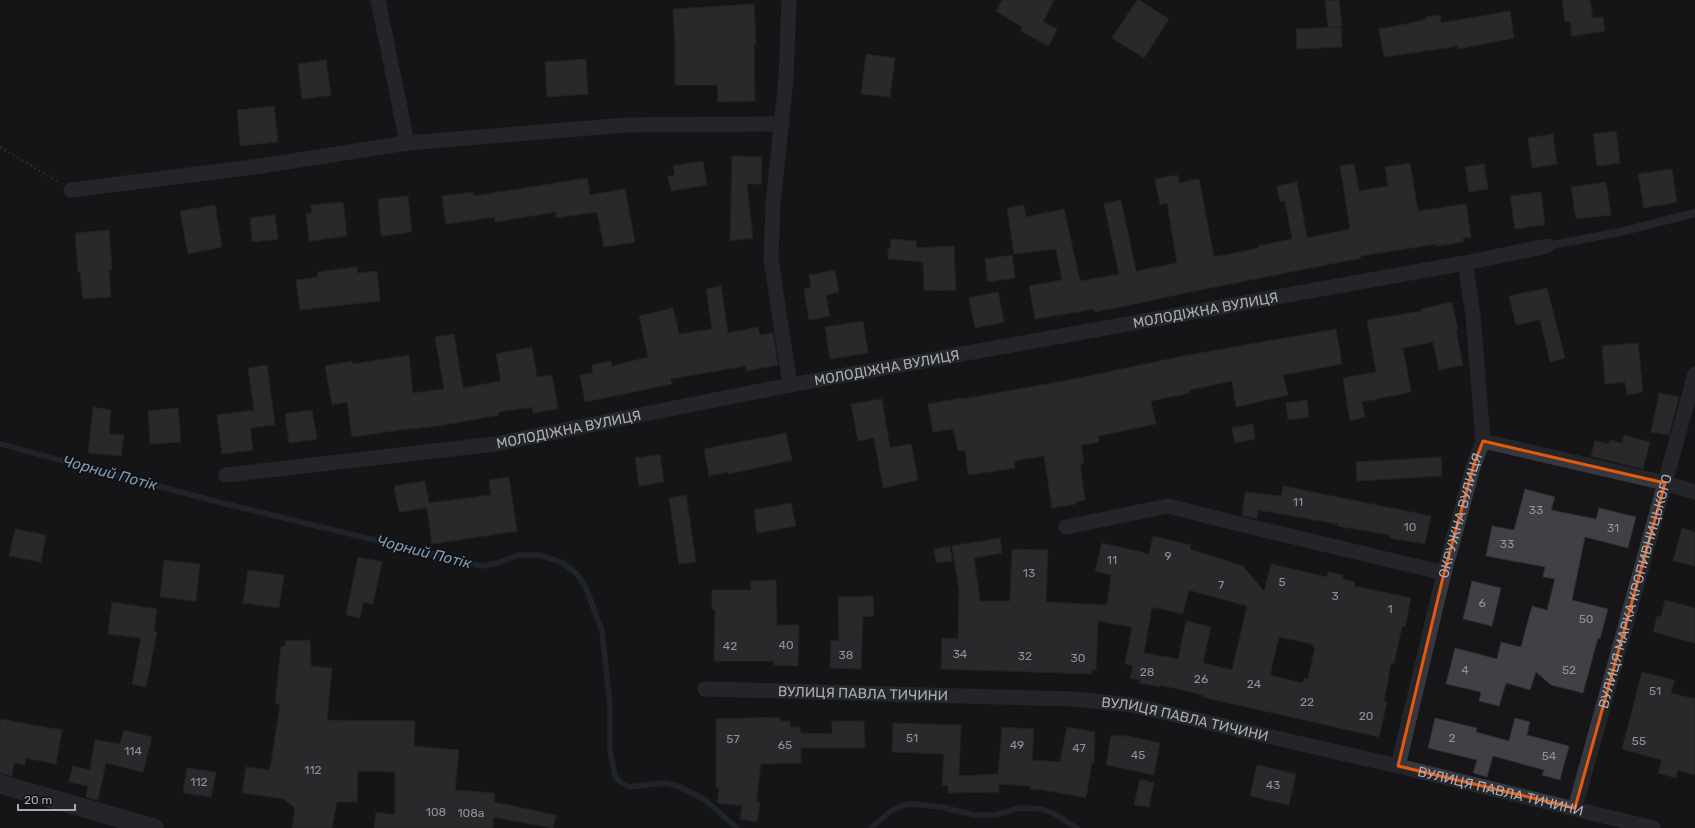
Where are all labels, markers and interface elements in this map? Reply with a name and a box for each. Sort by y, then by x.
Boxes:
street label: МОЛОДІЖНА ВУЛИЦЯ [1132,289,1280,332]
street label: МОЛОДІЖНА ВУЛИЦЯ [813,347,961,389]
street label: МОЛОДІЖНА ВУЛИЦЯ [495,407,643,453]
street label: ОКРУЖНА ВУЛИЦЯ [1435,451,1486,580]
water label: Чорний Потік [61,452,160,495]
street label: ВУЛИЦЯ МАРКА КРОПИВНИЦЬКОГО [1595,472,1676,710]
house number: 11 [1293,495,1303,509]
house number: 33 [1529,503,1543,517]
house number: 10 [1404,520,1416,534]
house number: 31 [1607,521,1619,535]
water label: Чорний Потік [375,532,474,573]
house number: 33 [1500,537,1514,551]
house number: 9 [1164,549,1172,563]
house number: 11 [1107,553,1117,567]
house number: 13 [1023,566,1035,580]
house number: 5 [1278,575,1286,589]
house number: 7 [1218,578,1224,592]
house number: 3 [1331,589,1339,603]
house number: 6 [1478,596,1486,610]
house number: 1 [1387,602,1393,616]
house number: 50 [1579,612,1593,626]
house number: 40 [778,638,794,652]
house number: 42 [723,639,737,653]
house number: 34 [953,647,968,661]
house number: 38 [839,648,853,662]
house number: 32 [1018,649,1032,663]
house number: 30 [1071,651,1085,665]
house number: 4 [1461,663,1469,677]
house number: 52 [1562,663,1576,677]
house number: 28 [1140,665,1154,679]
house number: 26 [1194,672,1208,686]
house number: 24 [1247,677,1262,691]
street label: ВУЛИЦЯ ПАВЛА ТИЧИНИ [778,683,948,705]
house number: 51 [1649,684,1661,698]
street label: ВУЛИЦЯ ПАВЛА ТИЧИНИ [1101,694,1270,745]
house number: 22 [1300,695,1314,709]
house number: 20 [1359,709,1373,723]
house number: 51 [906,731,918,745]
house number: 2 [1448,731,1456,745]
house number: 57 [726,732,740,746]
house number: 55 [1632,734,1646,748]
house number: 65 [778,738,792,752]
house number: 49 [1010,738,1024,752]
house number: 47 [1072,741,1086,755]
house number: 114 [124,744,142,758]
house number: 45 [1131,748,1145,762]
house number: 54 [1542,749,1557,763]
house number: 112 [304,763,322,777]
street label: ВУЛИЦЯ ПАВЛА ТИЧИНИ [1416,763,1585,820]
house number: 112 [190,775,208,789]
house number: 43 [1266,778,1280,792]
scale bar [18,786,75,812]
text: 20 m [24,793,52,807]
house number: 108 [426,805,446,819]
house number: 108а [457,806,485,820]

